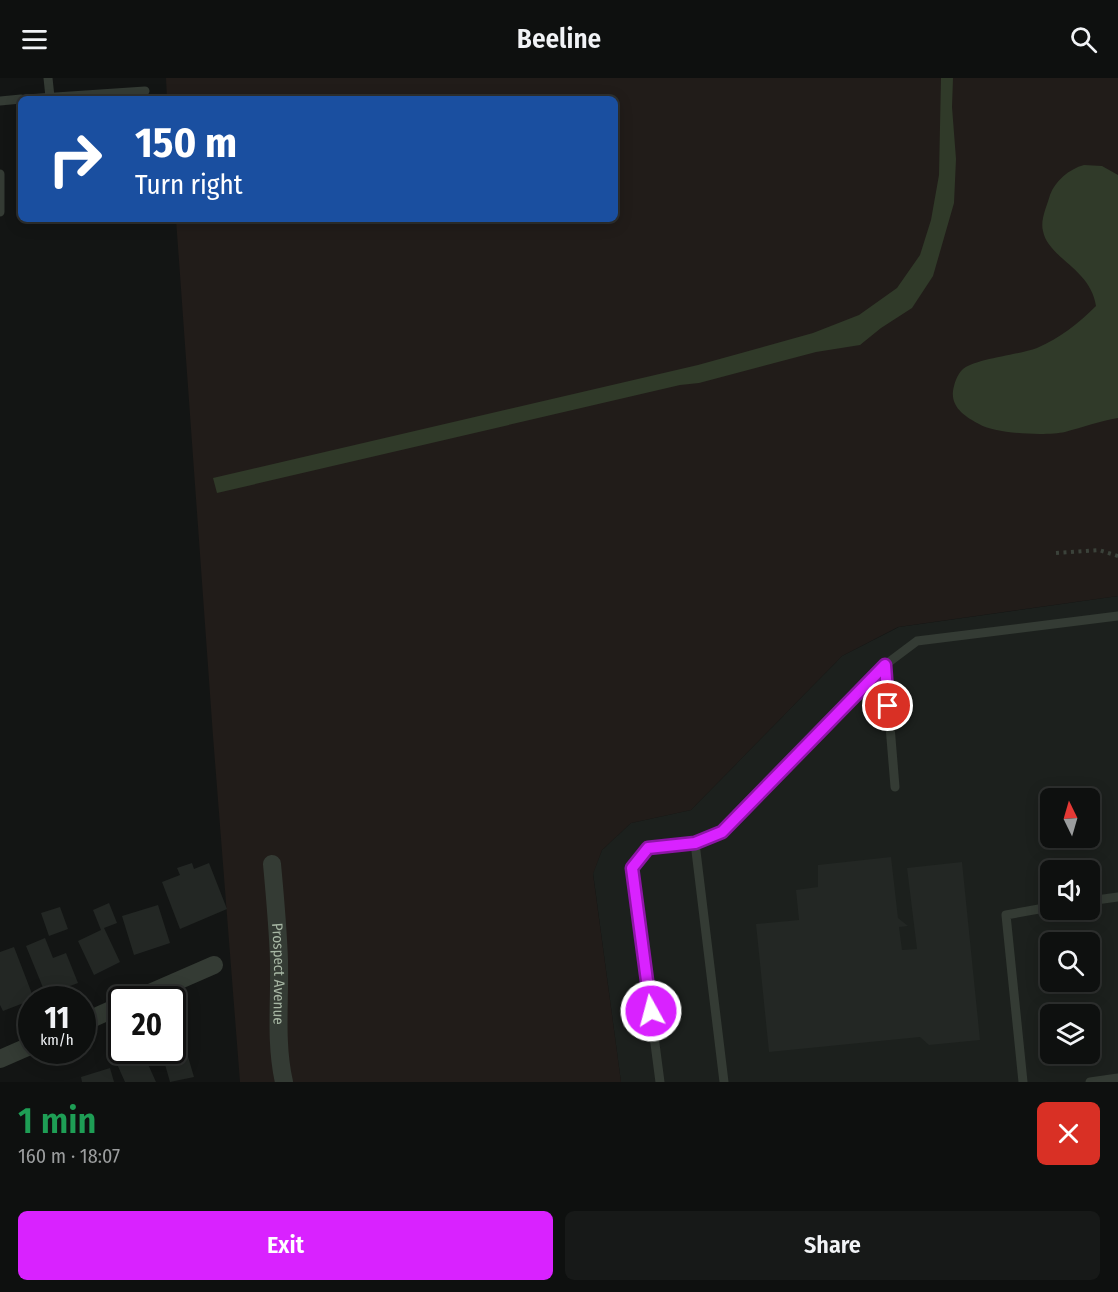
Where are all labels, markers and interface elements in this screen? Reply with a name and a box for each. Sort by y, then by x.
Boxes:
icon: menu [18,23,51,56]
text: Beeline [517,23,601,55]
icon: search [1067,23,1100,56]
text: 150 m [135,118,237,168]
icon: right [36,120,114,198]
text: Turn right [135,169,243,201]
pin [862,680,913,731]
icon: arrive [871,689,904,722]
north arrow [1040,788,1100,848]
map controls [1040,788,1100,1064]
button: sound [1040,860,1100,920]
street label: Prospect Avenue [268,922,288,1025]
button: search [1040,932,1100,992]
position arrow [619,979,683,1043]
speed limit sign: 20 [108,986,186,1064]
text: 11 [45,1000,69,1036]
button: layers [1040,1004,1100,1064]
text: km/h [40,1031,74,1049]
text: 1 min [18,1099,96,1143]
button: close [1037,1102,1100,1165]
text: 160 m · 18:07 [18,1144,120,1168]
button: Exit [18,1211,553,1280]
button: Share [565,1211,1100,1280]

